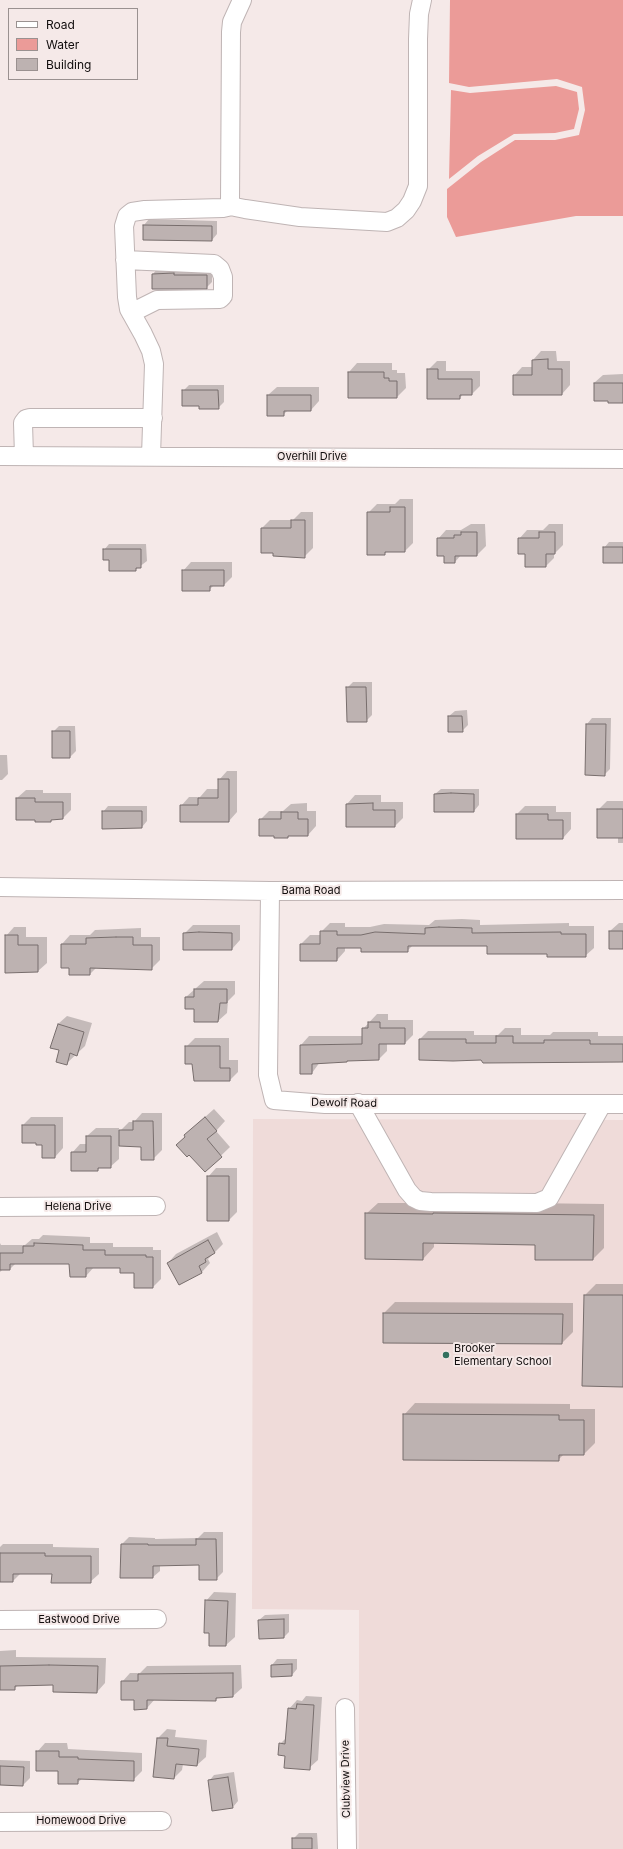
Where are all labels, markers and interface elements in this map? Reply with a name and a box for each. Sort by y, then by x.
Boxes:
legend [8,8,138,80]
text: Road [46,17,75,32]
text: Water [46,37,79,52]
text: Building [46,57,91,72]
street label: Overhill Drive [277,450,347,464]
street label: Bama Road [282,884,340,898]
street label: Dewolf Road [311,1096,377,1110]
street label: Helena Drive [45,1200,111,1214]
place label: Brooker Elementary School [454,1342,551,1368]
marker: Brooker Elementary School [441,1350,451,1360]
street label: Eastwood Drive [38,1613,120,1627]
street label: Clubview Drive [339,1740,353,1818]
street label: Homewood Drive [36,1814,126,1828]

